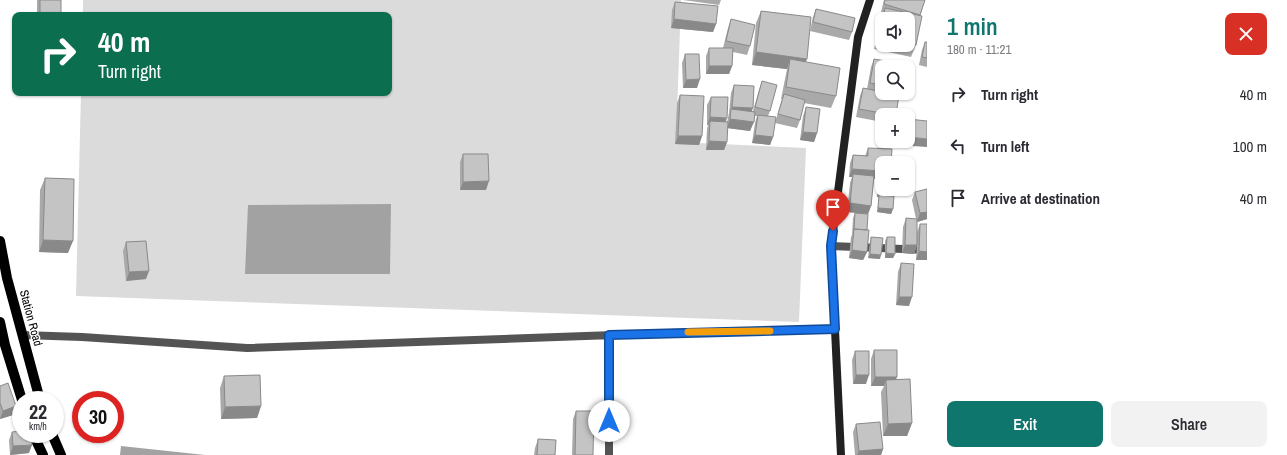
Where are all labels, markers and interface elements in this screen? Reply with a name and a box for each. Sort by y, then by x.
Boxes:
text: 1 min [947,10,998,42]
map controls [875,12,915,196]
button: sound [875,12,915,52]
button: close [1225,13,1267,55]
text: 40 m [98,23,150,61]
icon: right [32,28,84,80]
text: 180 m · 11:21 [947,41,1011,58]
text: Turn right [98,59,161,84]
button: search [875,60,915,100]
icon: right [947,83,969,105]
text: Turn right [981,84,1038,105]
text: 40 m [1240,84,1267,105]
button: + [875,108,915,148]
icon: left [947,135,969,157]
text: Turn left [981,136,1029,157]
text: 100 m [1233,136,1267,157]
button: − [875,156,915,196]
icon: arrive [947,187,969,209]
text: Arrive at destination [981,188,1100,209]
text: 40 m [1240,188,1267,209]
pin [816,190,850,231]
icon: arrive [822,196,844,218]
street label: Station Road [16,288,46,348]
speed limit sign: 30 [72,391,124,443]
text: 22 [29,398,47,425]
position arrow [588,400,630,442]
button: Exit [947,401,1103,447]
button: Share [1111,401,1267,447]
text: km/h [29,420,47,433]

